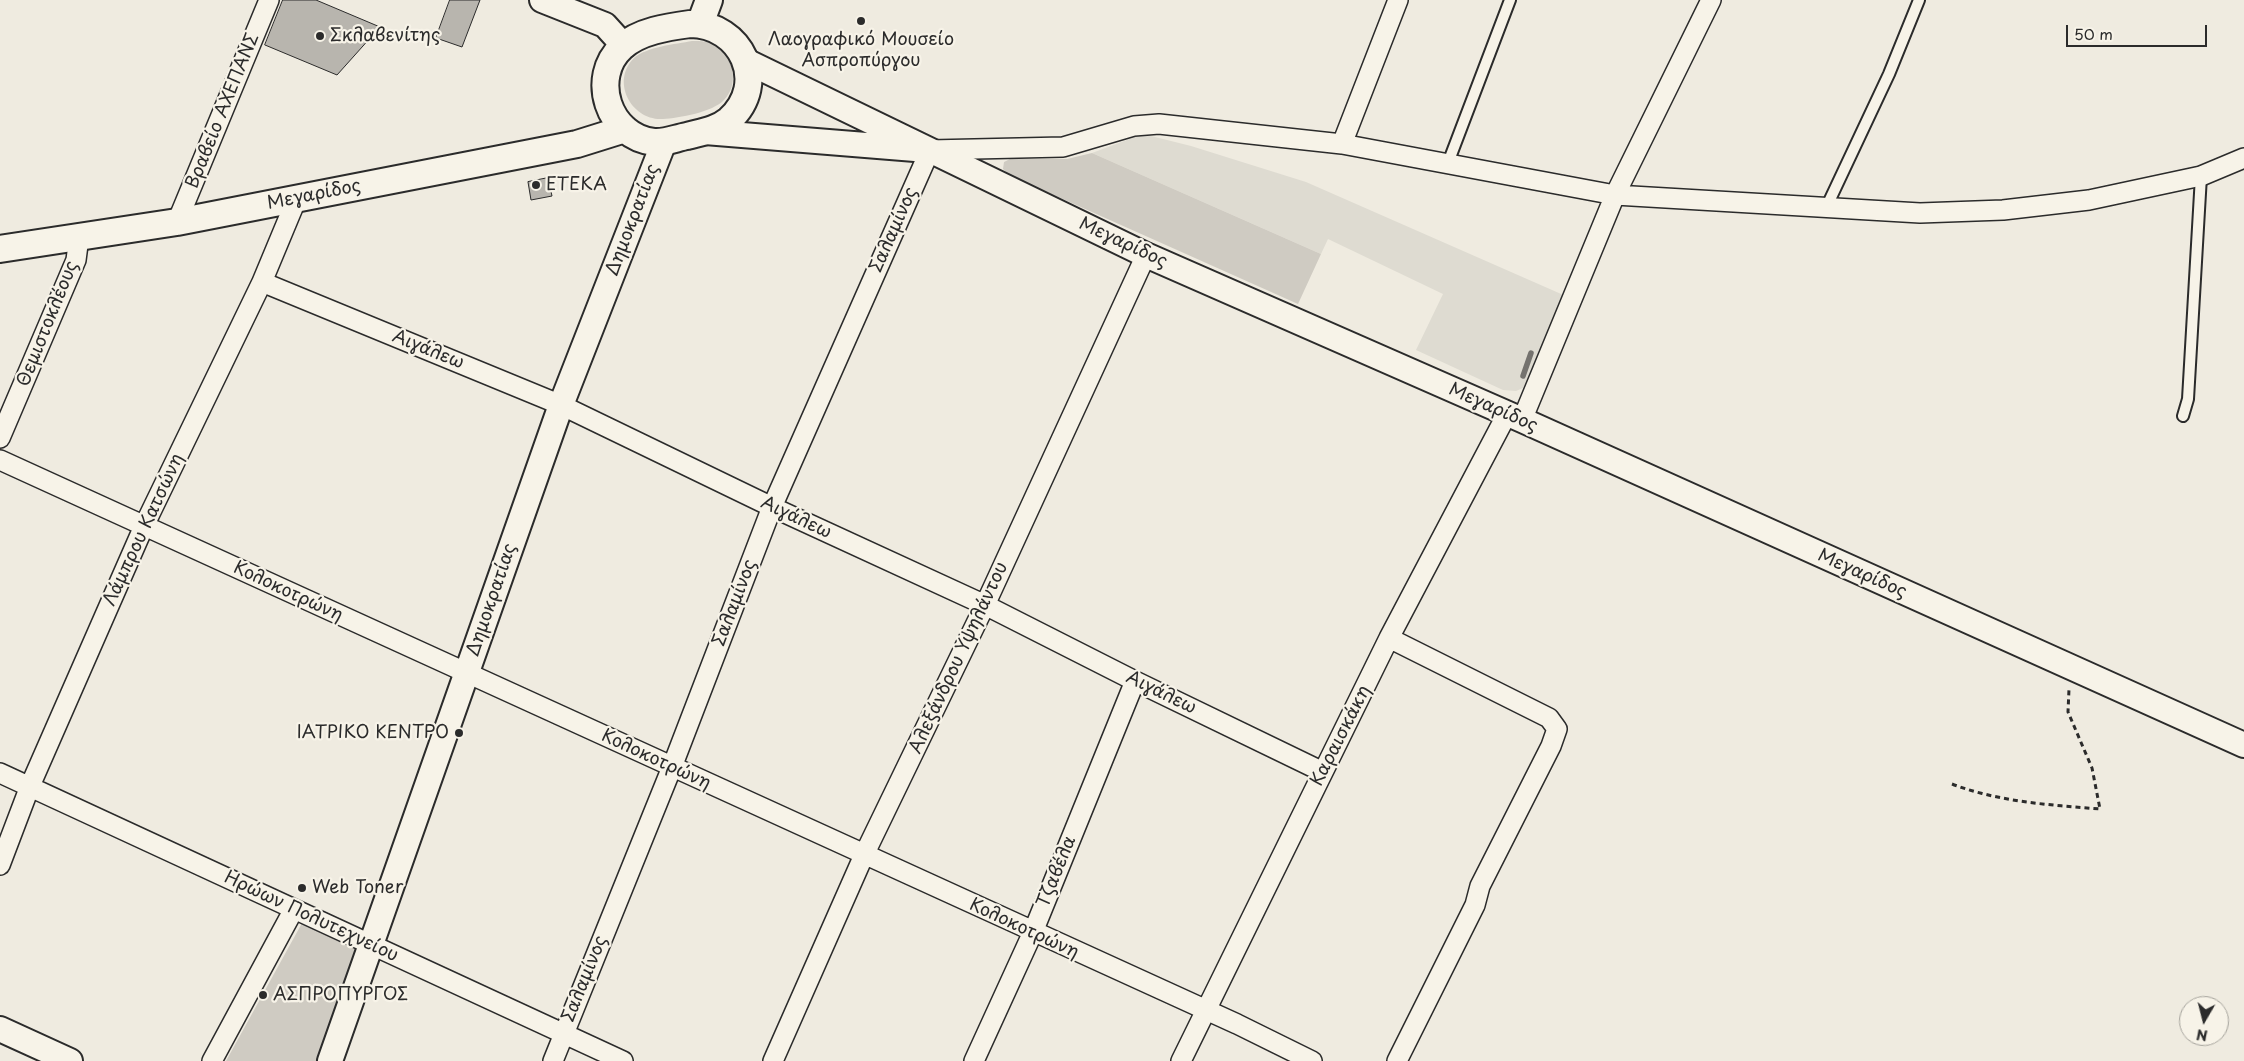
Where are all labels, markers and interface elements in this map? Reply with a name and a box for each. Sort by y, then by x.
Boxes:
marker: Λαογραφικό Μουσείο Ασπροπύργου [855,15,867,27]
scale bar [2069,15,2210,47]
text: 50 m [2074,22,2113,45]
place label: Σκλαβενίτης [330,25,440,47]
place label: Λαογραφικό Μουσείο Ασπροπύργου [768,29,954,72]
street label: Βραβείο ΑΧΕΠΑΝΣ [182,30,264,192]
marker: Σκλαβενίτης [314,30,326,42]
street label: Δημοκρατίας [602,161,664,279]
place label: ΕΤΕΚΑ [546,174,607,196]
street label: Μεγαρίδος [265,175,363,215]
marker: ΕΤΕΚΑ [530,179,542,191]
street label: Σαλαμίνος [866,184,922,276]
street label: Μεγαρίδος [1075,213,1171,273]
street label: Θεμιστοκλέους [13,258,83,390]
street label: Αιγάλεω [389,326,467,374]
street label: Μεγαρίδος [1445,379,1541,437]
street label: Λάμπρου Κατσώνη [99,450,189,610]
street label: Αιγάλεω [757,492,835,544]
street label: Δημοκρατίας [463,541,521,659]
street label: Μεγαρίδος [1814,545,1910,603]
street label: Κολοκοτρώνη [230,557,346,627]
street label: Σαλαμίνος [709,557,761,649]
street label: Αλεξάνδρου Υψηλάντου [905,559,1013,757]
street label: Αιγάλεω [1122,667,1200,719]
street label: Καραισκάκη [1306,682,1376,790]
place label: ΙΑΤΡΙΚΟ ΚΕΝΤΡΟ [297,722,449,744]
street label: Κολοκοτρώνη [598,725,714,795]
marker: ΙΑΤΡΙΚΟ ΚΕΝΤΡΟ [453,727,465,739]
street label: Τζαβέλα [1033,833,1081,911]
street label: Ηρώων Πολυτεχνείου [220,867,402,967]
place label: Web Toner [312,877,403,899]
marker: Web Toner [296,882,308,894]
street label: Κολοκοτρώνη [966,894,1082,964]
street label: Σαλαμίνος [558,933,612,1025]
place label: ΑΣΠΡΟΠΥΡΓΟΣ [273,984,408,1006]
marker: ΑΣΠΡΟΠΥΡΓΟΣ [257,989,269,1001]
north arrow [2179,996,2229,1046]
text: N [2195,1024,2209,1047]

